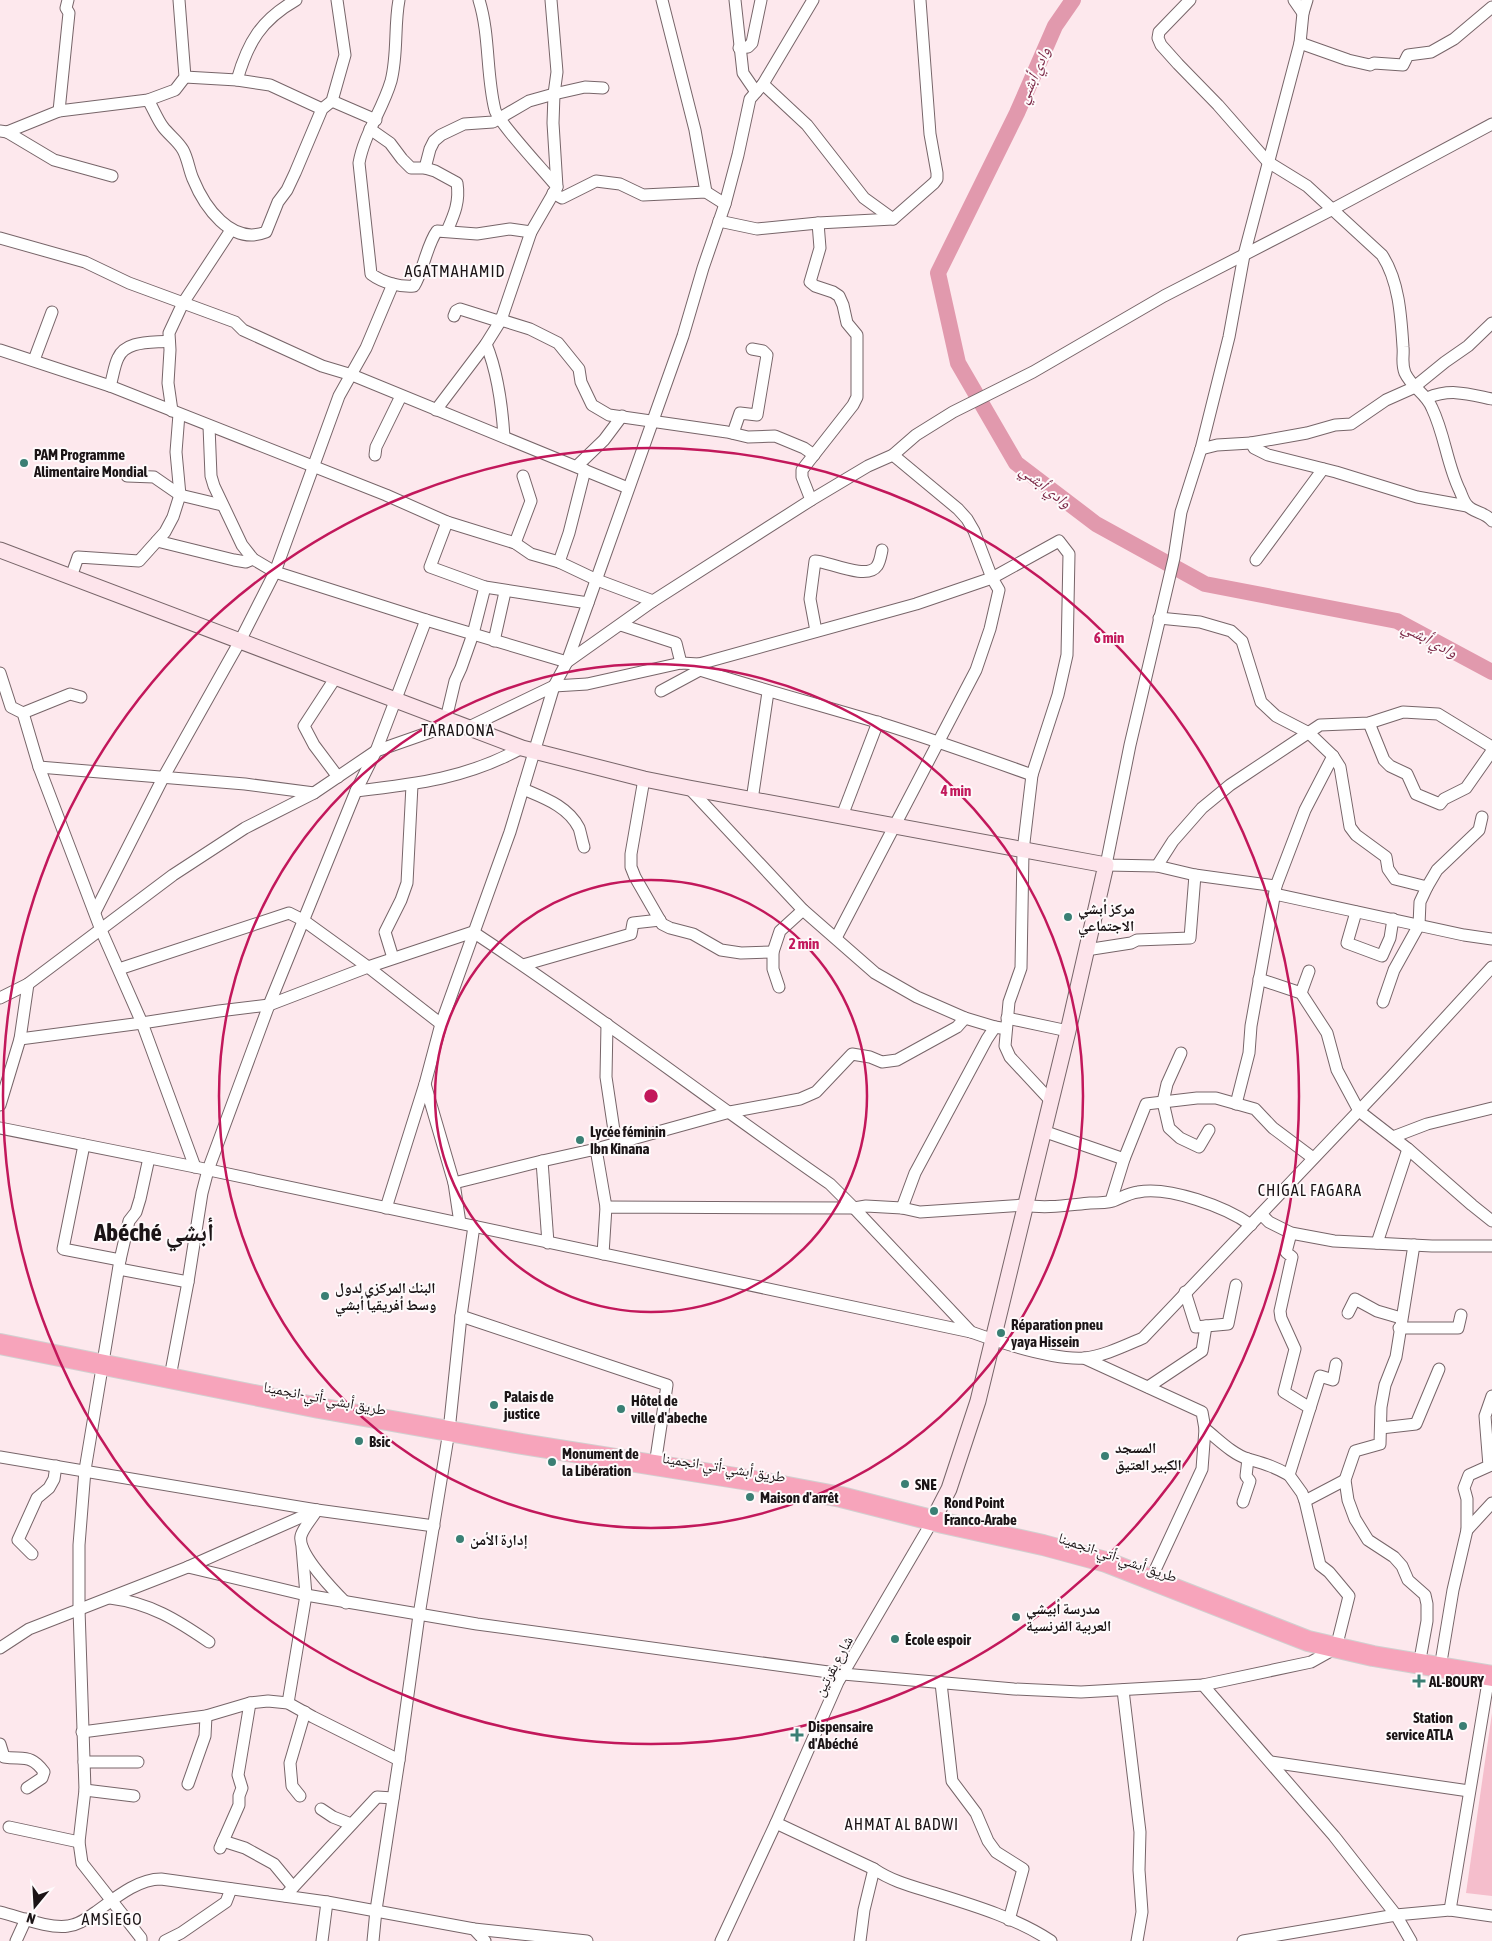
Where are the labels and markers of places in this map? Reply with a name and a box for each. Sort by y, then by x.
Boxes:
place label: PAM Programme Alimentaire Mondial [33,446,149,480]
marker: PAM Programme Alimentaire Mondial [18,457,30,469]
place label: مركز أبشي الاجتماعي [1078,899,1135,937]
marker: مركز أبشي الاجتماعي [1062,911,1074,923]
centre of rings [642,1087,660,1105]
place label: Lycée féminin Ibn Kinana [590,1123,666,1157]
marker: Lycée féminin Ibn Kinana [574,1134,586,1146]
place label: البنك المركزي لدول وسط أفريقيا أبشي [335,1279,437,1316]
marker: البنك المركزي لدول وسط أفريقيا أبشي [319,1290,331,1302]
place label: Réparation pneu yaya Hissein [1011,1316,1103,1350]
marker: Réparation pneu yaya Hissein [995,1327,1007,1339]
place label: Palais de justice [503,1388,554,1422]
place label: Hôtel de ville d'abeche [631,1392,708,1426]
marker: Palais de justice [488,1399,500,1411]
marker: Hôtel de ville d'abeche [615,1403,627,1415]
place label: Bsic [369,1433,391,1450]
marker: Bsic [353,1435,365,1447]
place label: المسجد الكبير العتيق [1115,1439,1182,1474]
place label: Monument de la Libération [562,1445,639,1479]
marker: المسجد الكبير العتيق [1099,1450,1111,1462]
marker: Monument de la Libération [546,1456,558,1468]
place label: SNE [915,1476,937,1493]
marker: SNE [899,1478,911,1490]
place label: Maison d'arrêt [760,1489,839,1506]
marker: Maison d'arrêt [744,1491,756,1503]
place label: Rond Point Franco-Arabe [944,1494,1017,1528]
marker: Rond Point Franco-Arabe [928,1505,940,1517]
place label: إدارة الأمن [470,1531,528,1549]
marker: إدارة الأمن [454,1533,466,1545]
place label: مدرسة أبيشي العربية الفرنسية [1026,1599,1111,1634]
marker: مدرسة أبيشي العربية الفرنسية [1010,1611,1022,1623]
place label: École espoir [905,1631,971,1648]
marker: École espoir [889,1633,901,1645]
place label: AL-BOURY [1428,1673,1484,1690]
marker: AL-BOURY [1413,1675,1425,1687]
place label: Station service ATLA [1386,1709,1454,1743]
place label: Dispensaire d'Abéché [808,1718,873,1752]
marker: Station service ATLA [1457,1720,1469,1732]
marker: Dispensaire d'Abéché [790,1728,804,1742]

